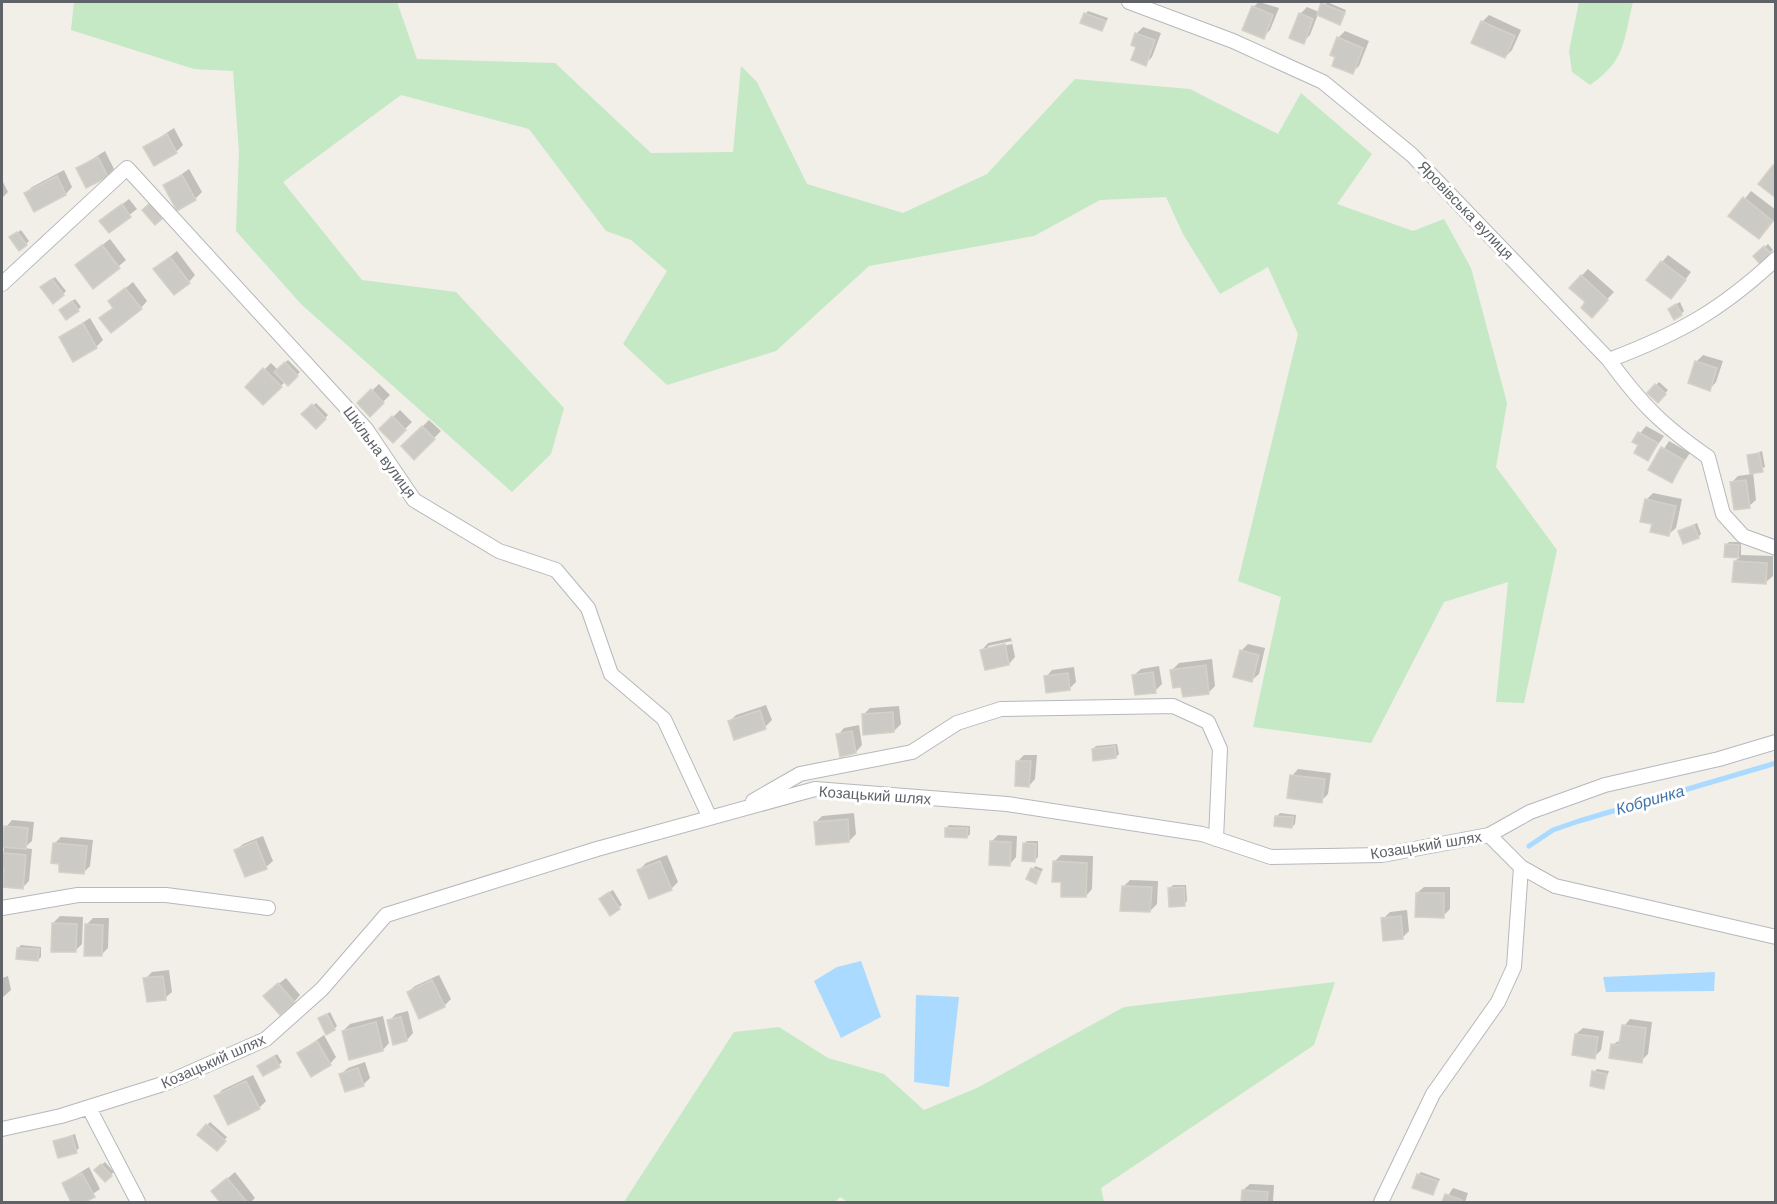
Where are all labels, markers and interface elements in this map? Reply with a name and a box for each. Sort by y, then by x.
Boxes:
street label: Яровівська вулиця [1415,157,1517,263]
street label: Шкільна вулиця [340,403,420,501]
water label: Кобринка [1614,782,1686,818]
street label: Козацький шлях [818,783,932,807]
street label: Козацький шлях [1369,828,1483,862]
street label: Козацький шлях [158,1030,268,1092]

